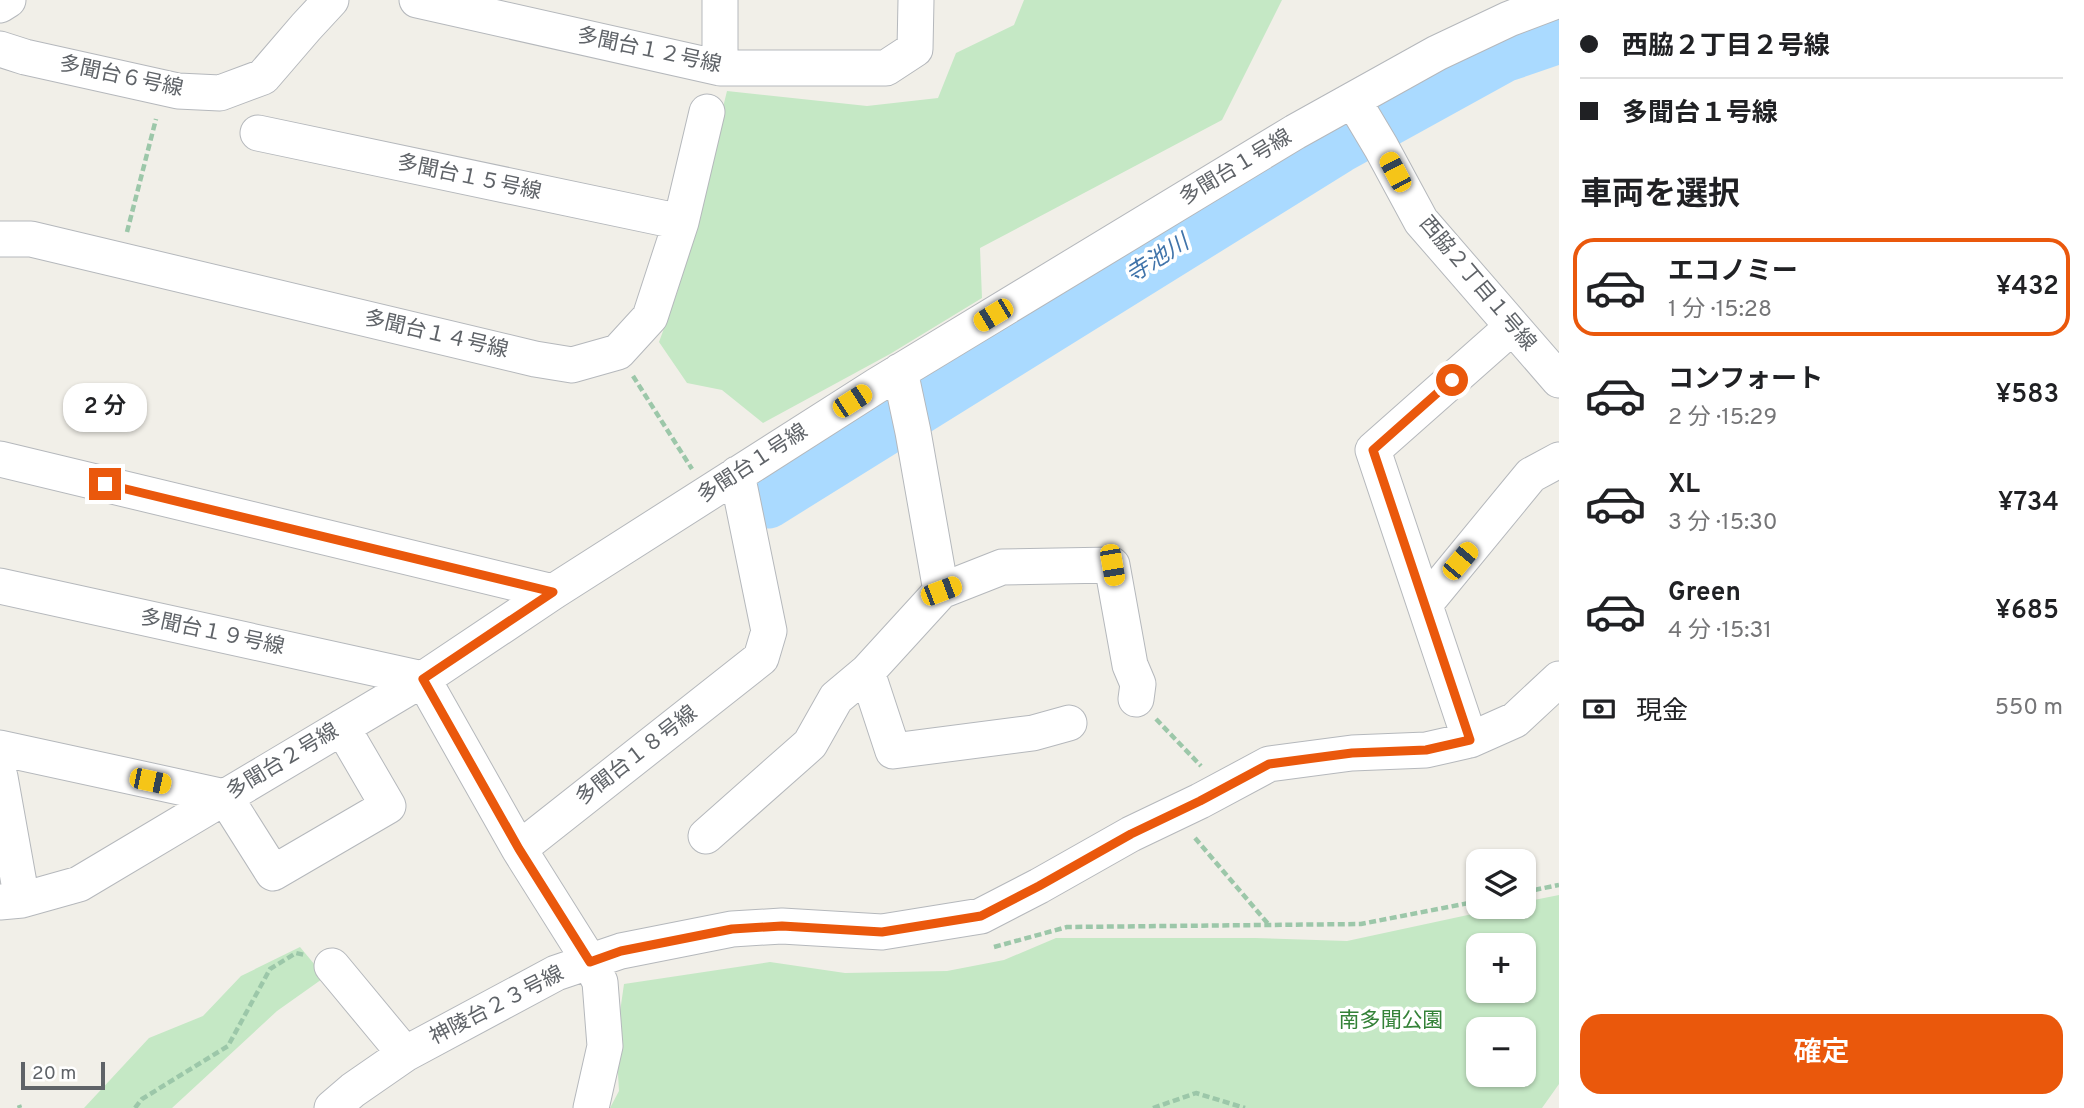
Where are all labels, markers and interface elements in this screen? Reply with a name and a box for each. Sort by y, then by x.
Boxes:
street label: 多聞台１２号線 [574,23,724,79]
text: 西脇２丁目２号線 [1622,31,1830,64]
street label: 多聞台６号線 [57,51,185,103]
text: 多聞台１号線 [1622,98,1778,131]
street label: 多聞台１号線 [1175,124,1297,212]
car [1376,149,1415,195]
street label: 多聞台１５号線 [394,150,544,206]
text: 車両を選択 [1580,176,1740,216]
street label: 西脇２丁目１号線 [1413,211,1541,357]
water label: 寺池川 [1121,228,1197,291]
icon: car [1584,256,1647,319]
text: エコノミー [1668,256,1798,289]
text: ¥432 [1996,271,2059,304]
car [970,295,1017,335]
text: 1 分 · 15:28 [1668,296,1772,325]
street label: 多聞台１４号線 [361,305,511,365]
route start [1436,364,1468,396]
icon: car [1584,364,1647,427]
text: コンフォート [1668,364,1823,397]
text: ¥583 [1996,379,2059,412]
car [829,381,876,421]
callout: 2 分 [63,382,147,432]
text: 2 分 [84,393,126,422]
text: 2 分 · 15:29 [1668,404,1777,433]
street label: 多聞台１号線 [693,418,813,510]
route end [89,468,121,500]
text: XL [1668,469,1700,502]
icon: car [1584,472,1647,535]
text: ¥734 [1998,487,2059,520]
text: 3 分 · 15:30 [1668,509,1777,538]
car [1439,538,1482,584]
car [1099,542,1126,588]
car [918,574,965,608]
text: Green [1668,577,1741,610]
icon: car [1584,580,1647,643]
text: ¥685 [1996,595,2059,628]
street label: 多聞台１９号線 [137,605,287,661]
text: 4 分 · 15:31 [1668,617,1772,646]
icon: cash [1580,690,1618,728]
text: 550 m [1995,694,2063,723]
text: 現金 [1636,696,1688,729]
street label: 多聞台１８号線 [571,700,703,812]
street label: 多聞台２号線 [222,718,344,806]
car [128,766,173,796]
map controls [1466,849,1536,1087]
button: layers [1466,849,1536,919]
button: + [1466,933,1536,1003]
street label: 神陵台２３号線 [425,961,569,1051]
park label: 南多聞公園 [1339,1008,1444,1035]
button: 確定 [1580,1014,2063,1094]
button: − [1466,1017,1536,1087]
scale bar [21,1059,105,1091]
text: 20 m [32,1062,76,1086]

